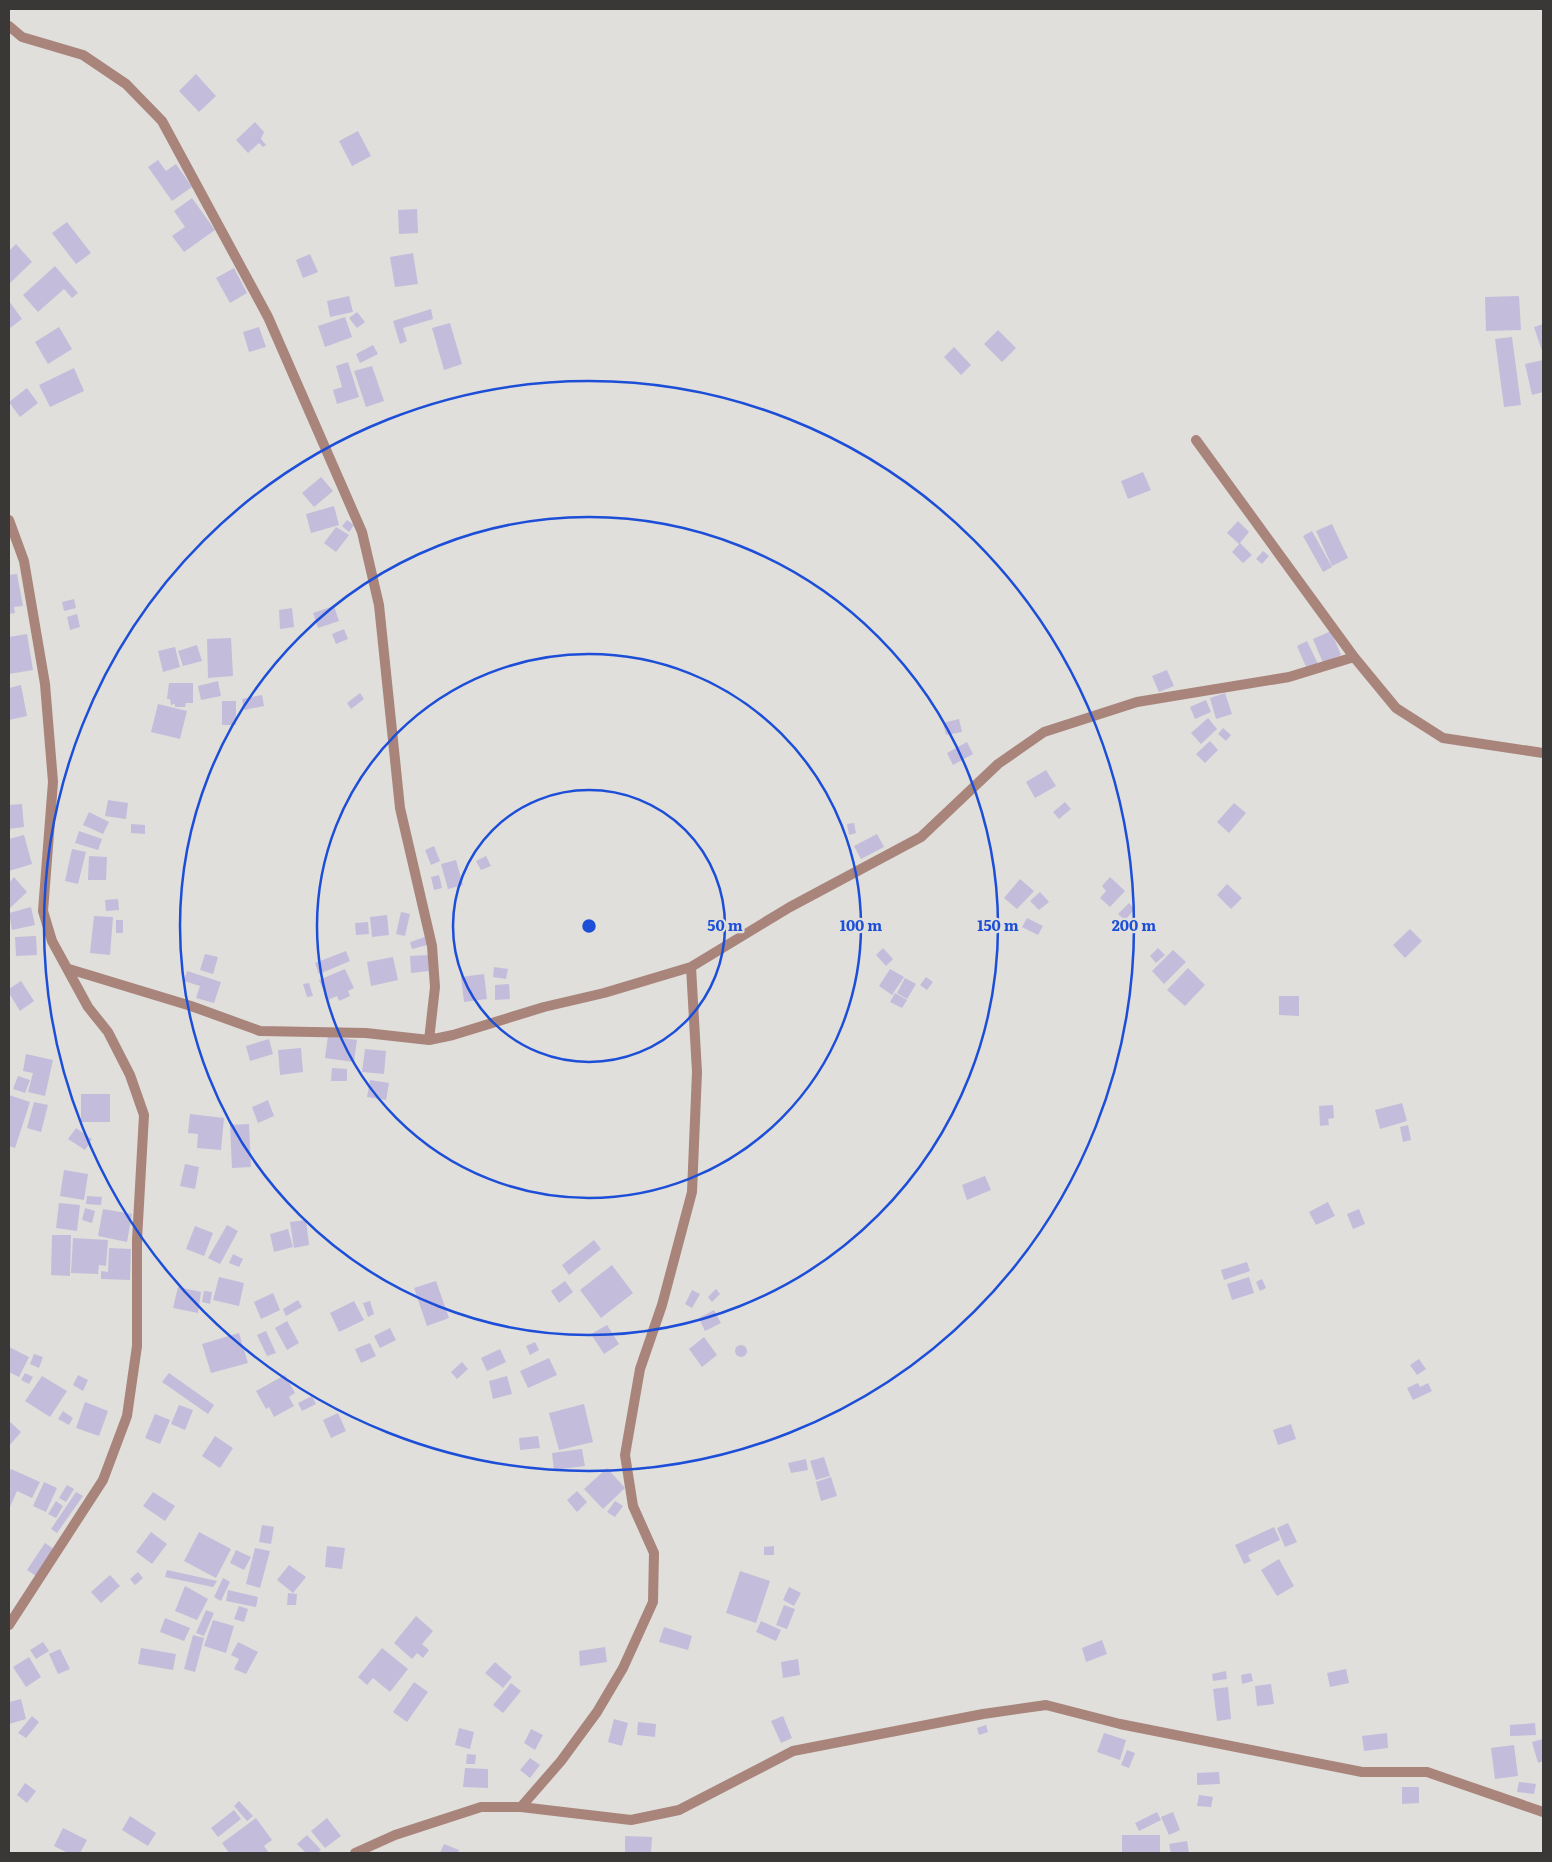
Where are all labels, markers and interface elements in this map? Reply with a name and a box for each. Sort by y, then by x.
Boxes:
text: 50 m [707,913,743,936]
text: 100 m [840,913,882,936]
text: 150 m [977,913,1019,936]
text: 200 m [1112,913,1156,936]
centre of rings [580,917,598,935]

